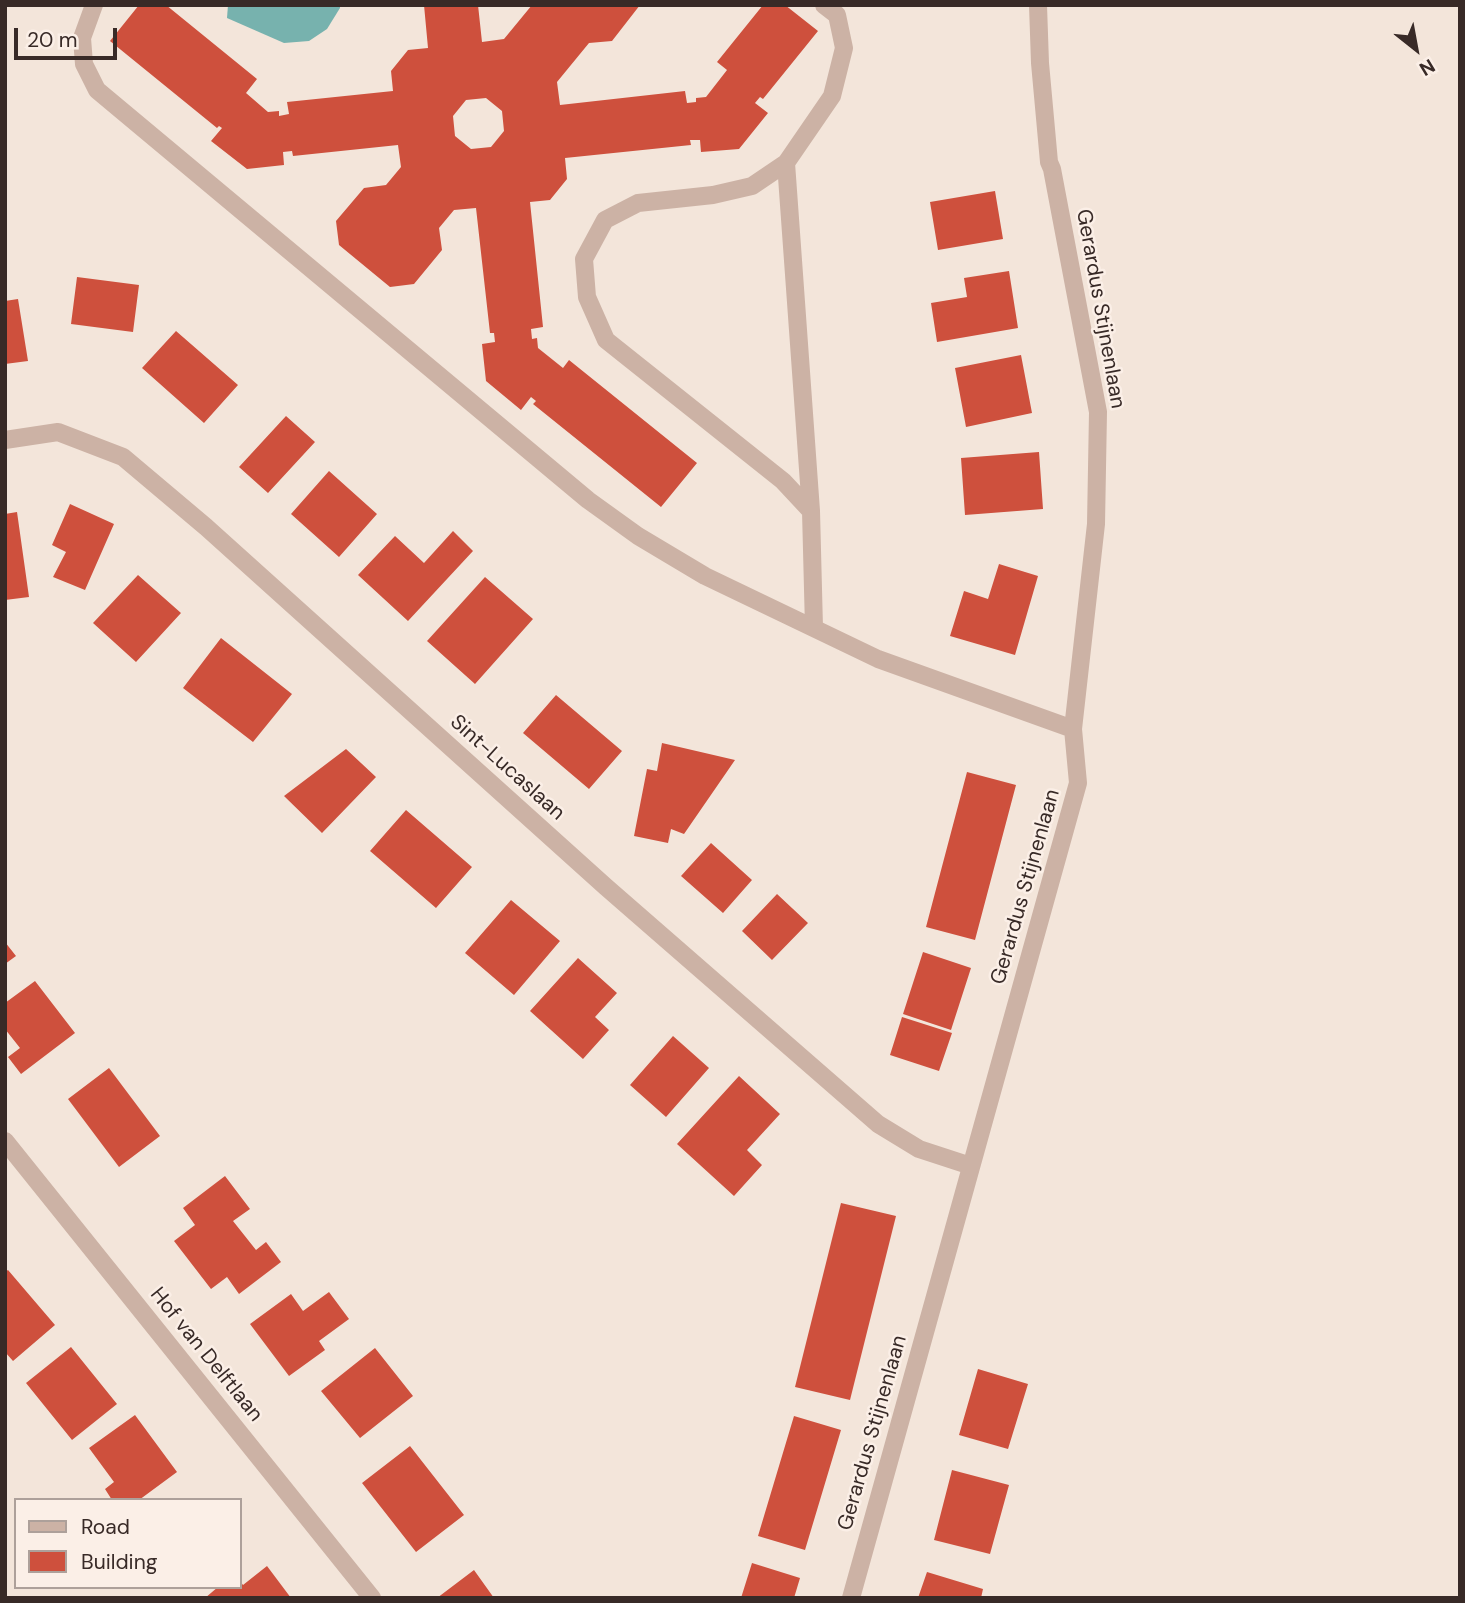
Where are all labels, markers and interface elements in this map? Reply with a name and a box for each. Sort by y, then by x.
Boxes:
scale bar [18,14,121,58]
north arrow [1381,14,1451,84]
text: 20 m [27,26,78,54]
text: N [1415,53,1439,82]
street label: Gerardus Stijnenlaan [1070,207,1130,411]
street label: Sint-Lucaslaan [444,710,570,826]
street label: Gerardus Stijnenlaan [986,786,1066,988]
street label: Hof van Delftlaan [144,1283,268,1427]
street label: Gerardus Stijnenlaan [833,1332,913,1534]
legend [14,1498,242,1589]
text: Road [81,1513,130,1541]
text: Building [81,1548,157,1576]

